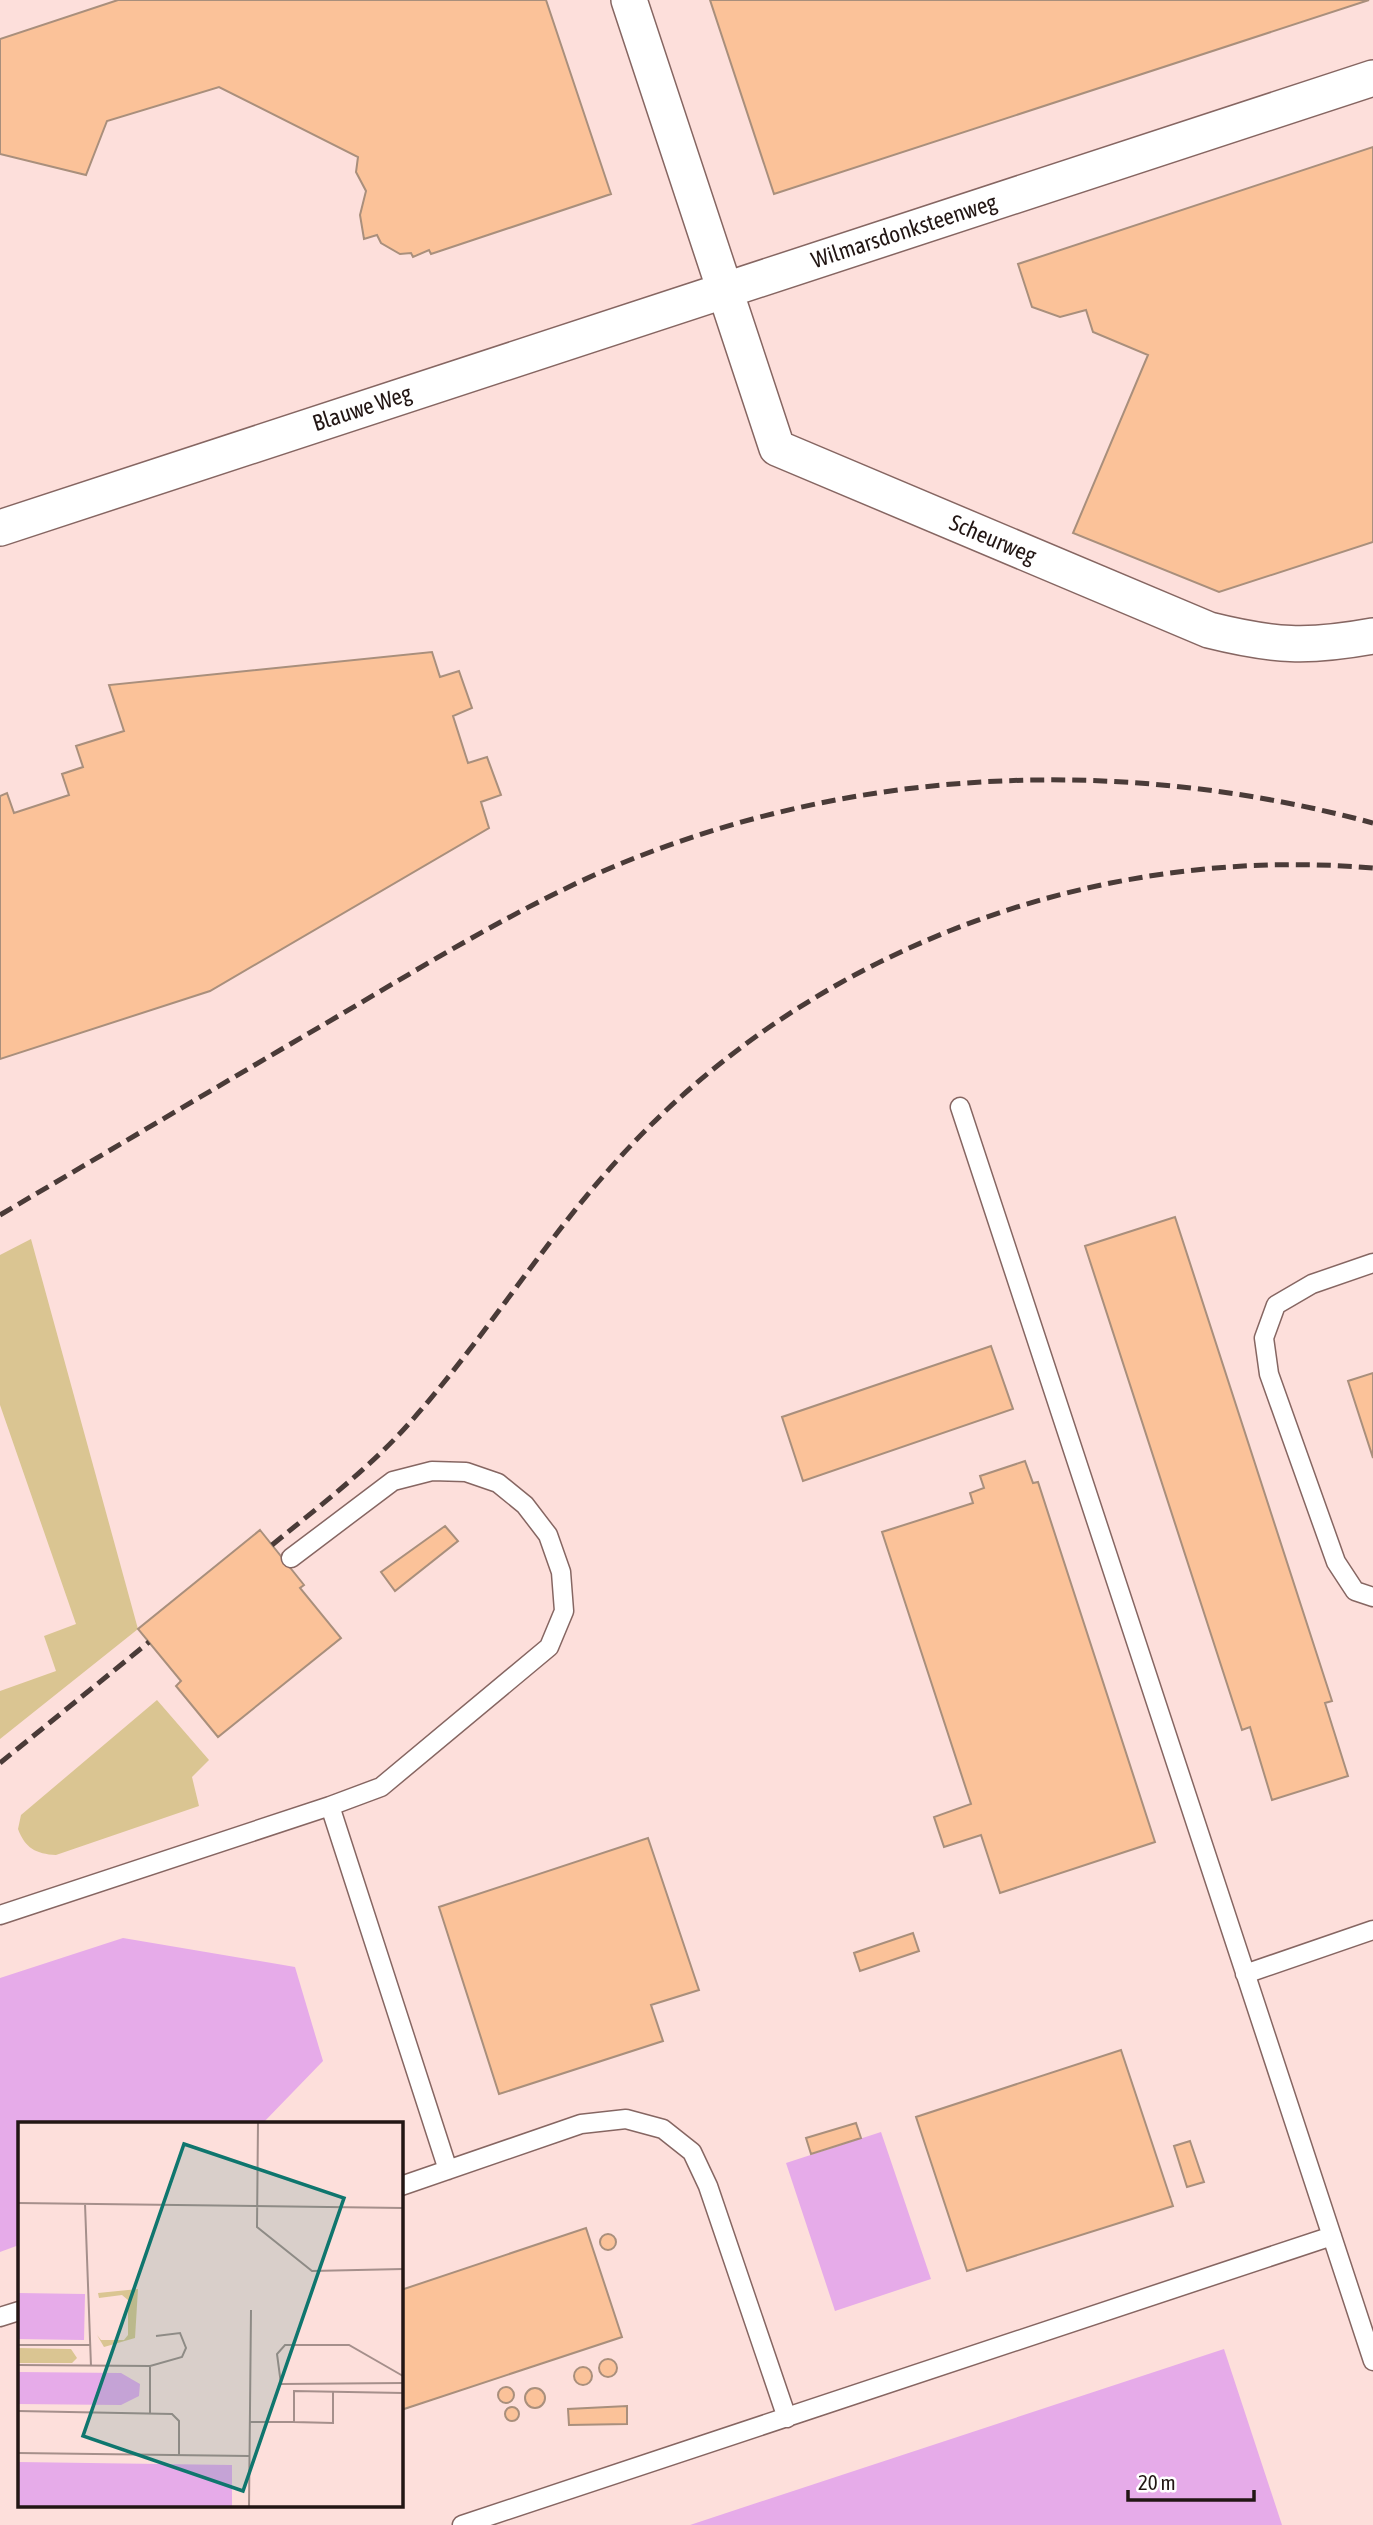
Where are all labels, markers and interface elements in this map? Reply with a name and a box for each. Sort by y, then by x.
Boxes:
street label: Wilmarsdonksteenweg [808,189,1000,273]
street label: Blauwe Weg [309,380,415,436]
street label: Scheurweg [946,509,1040,569]
inset map [18,2122,402,2508]
scale bar [1128,2458,1254,2502]
text: 20 m [1138,2470,1176,2494]

